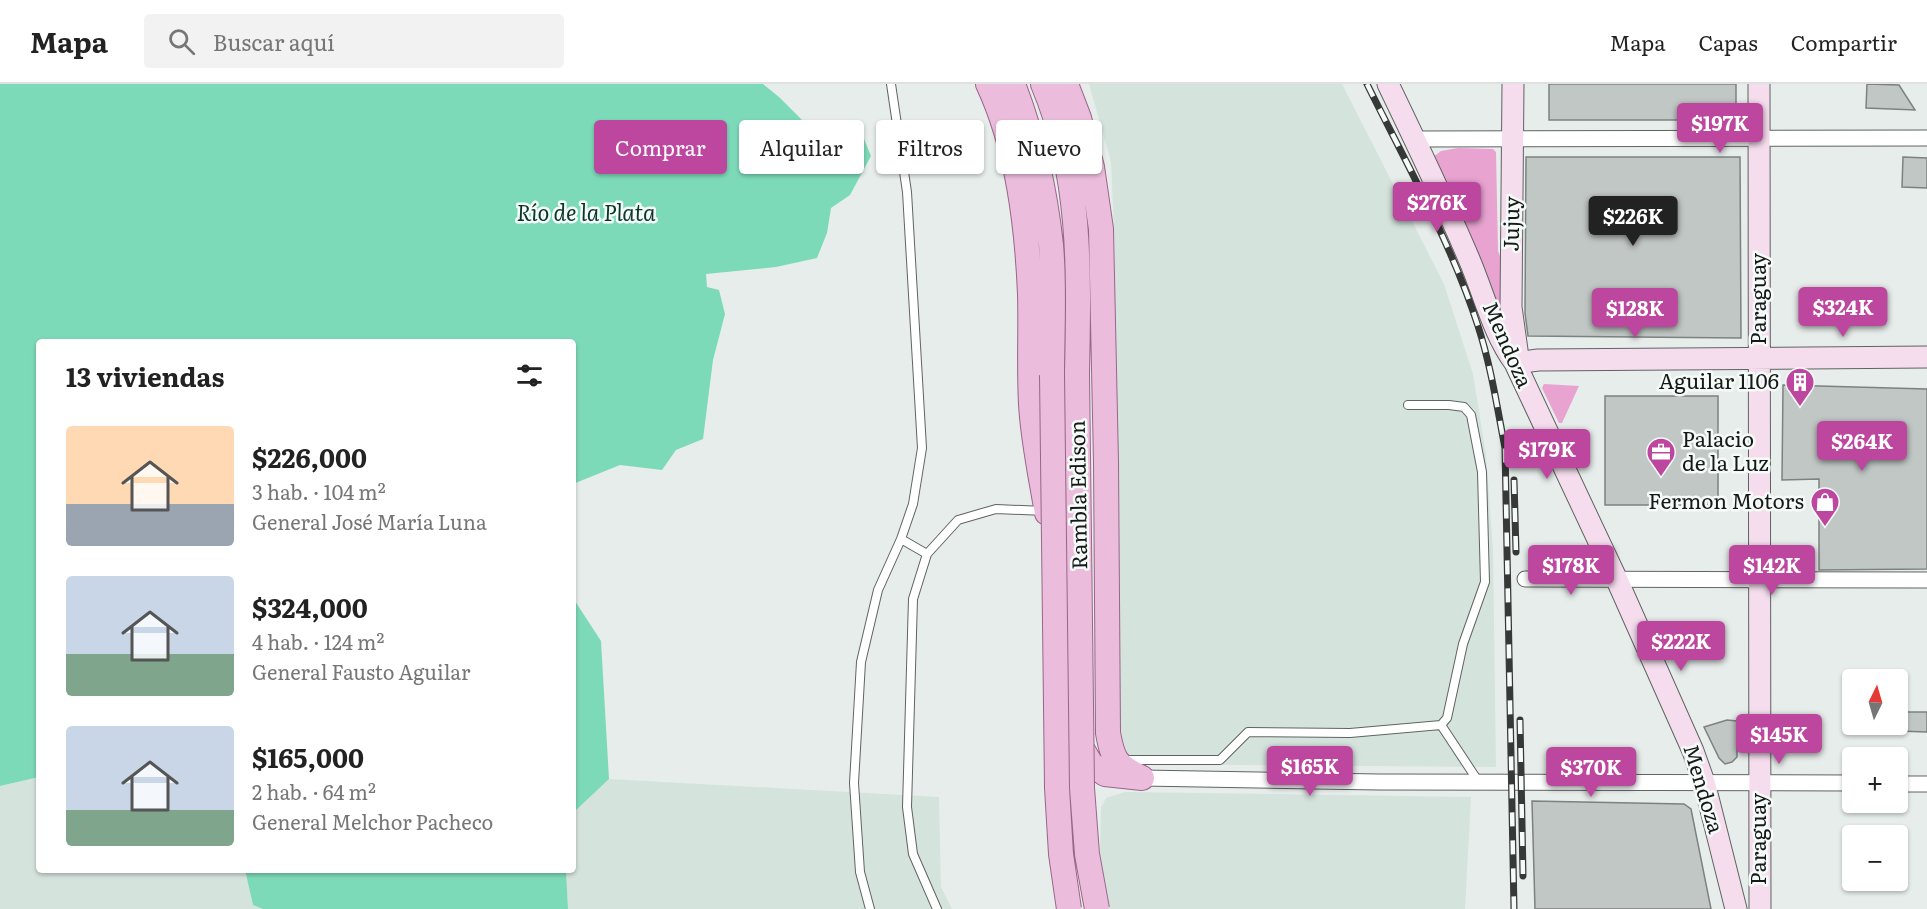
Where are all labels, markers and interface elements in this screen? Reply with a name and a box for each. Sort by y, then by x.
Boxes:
search box [144,14,564,68]
text: Mapa [30,20,108,62]
icon: search [165,25,198,58]
text: Buscar aquí [213,25,335,58]
text: Mapa [1609,26,1666,57]
text: Capas [1699,26,1758,57]
text: Compartir [1791,26,1897,57]
pin: $197K [1678,103,1762,154]
text: $197K [1691,107,1749,137]
chip: Comprar [594,120,727,174]
chip: Alquilar [739,120,864,174]
chip: Filtros [876,120,984,174]
chip: Nuevo [996,120,1102,174]
pin: $276K [1395,182,1479,233]
text: $276K [1407,186,1467,216]
water label: Río de la Plata [516,195,656,228]
street label: Jujuy [1494,195,1525,252]
pin: $226K [1591,196,1675,247]
text: $226K [1603,200,1663,230]
street label: Paraguay [1741,252,1772,345]
pin: $324K [1801,287,1885,338]
pin: $128K [1593,288,1677,339]
text: $324K [1812,291,1874,321]
text: $128K [1606,292,1664,322]
street label: Mendoza [1477,296,1542,393]
text: 13 viviendas [66,356,224,395]
icon: filters [513,359,546,392]
place label: Aguilar 1106 [1659,364,1779,395]
building icon: Aguilar 1106 [1784,366,1816,408]
street label: Rambla Edison [1060,420,1093,570]
pin: $264K [1820,421,1904,472]
place label: Palacio de la Luz [1682,422,1769,477]
text: $264K [1831,425,1893,455]
pin: $179K [1505,429,1589,480]
text: $179K [1518,433,1576,463]
office icon: Palacio de la Luz [1645,436,1677,478]
text: $226,000 [252,437,367,476]
icon: home [114,450,186,522]
text: 3 hab. · 104 m² [252,476,386,506]
place label: Fermon Motors [1648,484,1804,515]
shop icon: Fermon Motors [1809,486,1841,528]
text: General José María Luna [252,506,487,536]
pin: $178K [1529,545,1613,596]
pin: $142K [1730,545,1814,596]
text: $178K [1542,549,1600,579]
text: $142K [1743,549,1801,579]
text: $324,000 [252,587,368,626]
icon: home [114,600,186,672]
pin: $222K [1639,621,1723,672]
text: $222K [1651,625,1711,655]
text: 4 hab. · 124 m² [252,626,384,656]
text: General Fausto Aguilar [252,656,470,686]
north arrow [1842,669,1908,735]
map controls [1842,669,1908,891]
pin: $145K [1737,714,1821,765]
text: $145K [1750,718,1808,748]
text: $165,000 [252,737,364,776]
street label: Mendoza [1677,740,1734,837]
pin: $165K [1268,746,1352,797]
pin: $370K [1549,747,1633,798]
button: + [1842,747,1908,813]
icon: home [114,750,186,822]
text: $165K [1281,750,1339,780]
text: $370K [1560,751,1622,781]
text: 2 hab. · 64 m² [252,776,376,806]
street label: Paraguay [1741,792,1772,885]
text: General Melchor Pacheco [252,806,493,836]
button: − [1842,825,1908,891]

